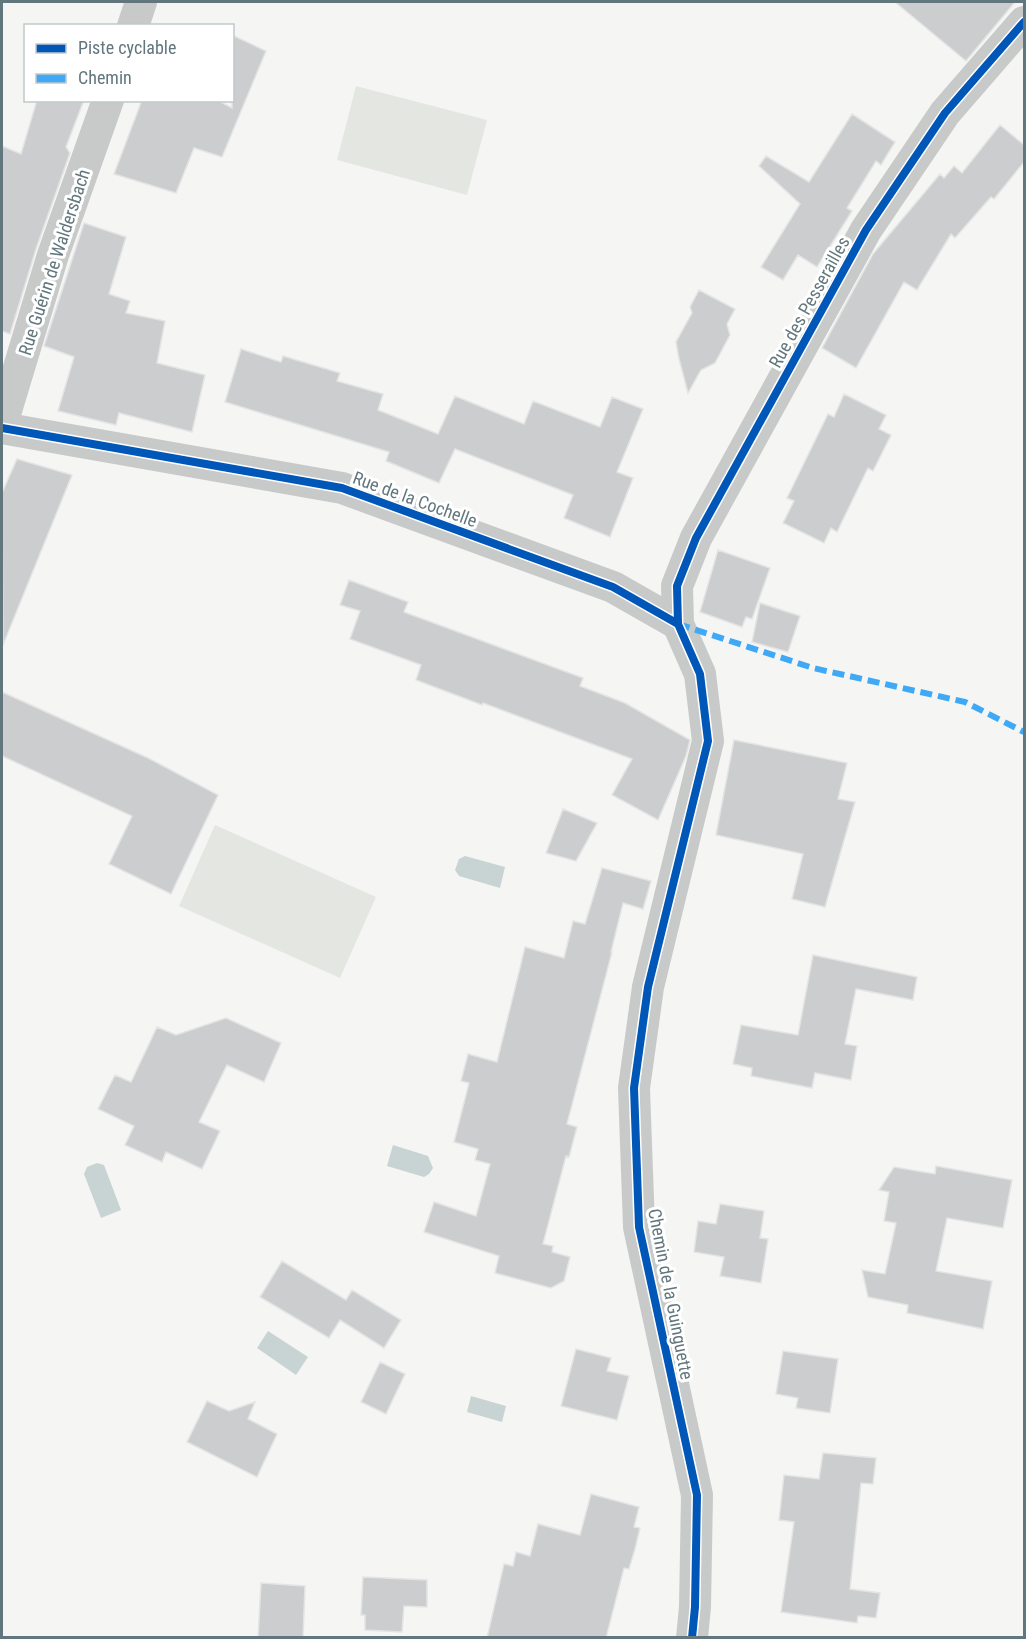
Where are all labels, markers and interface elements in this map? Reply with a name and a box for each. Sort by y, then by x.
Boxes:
legend [24,24,234,102]
text: Piste cyclable [78,37,176,58]
text: Chemin [78,67,132,88]
street label: Rue Guérin de Waldersbach [14,166,94,358]
street label: Rue des Pesserailles [764,233,854,371]
street label: Rue de la Cochelle [350,467,480,531]
street label: Chemin de la Guinguette [644,1207,698,1381]

